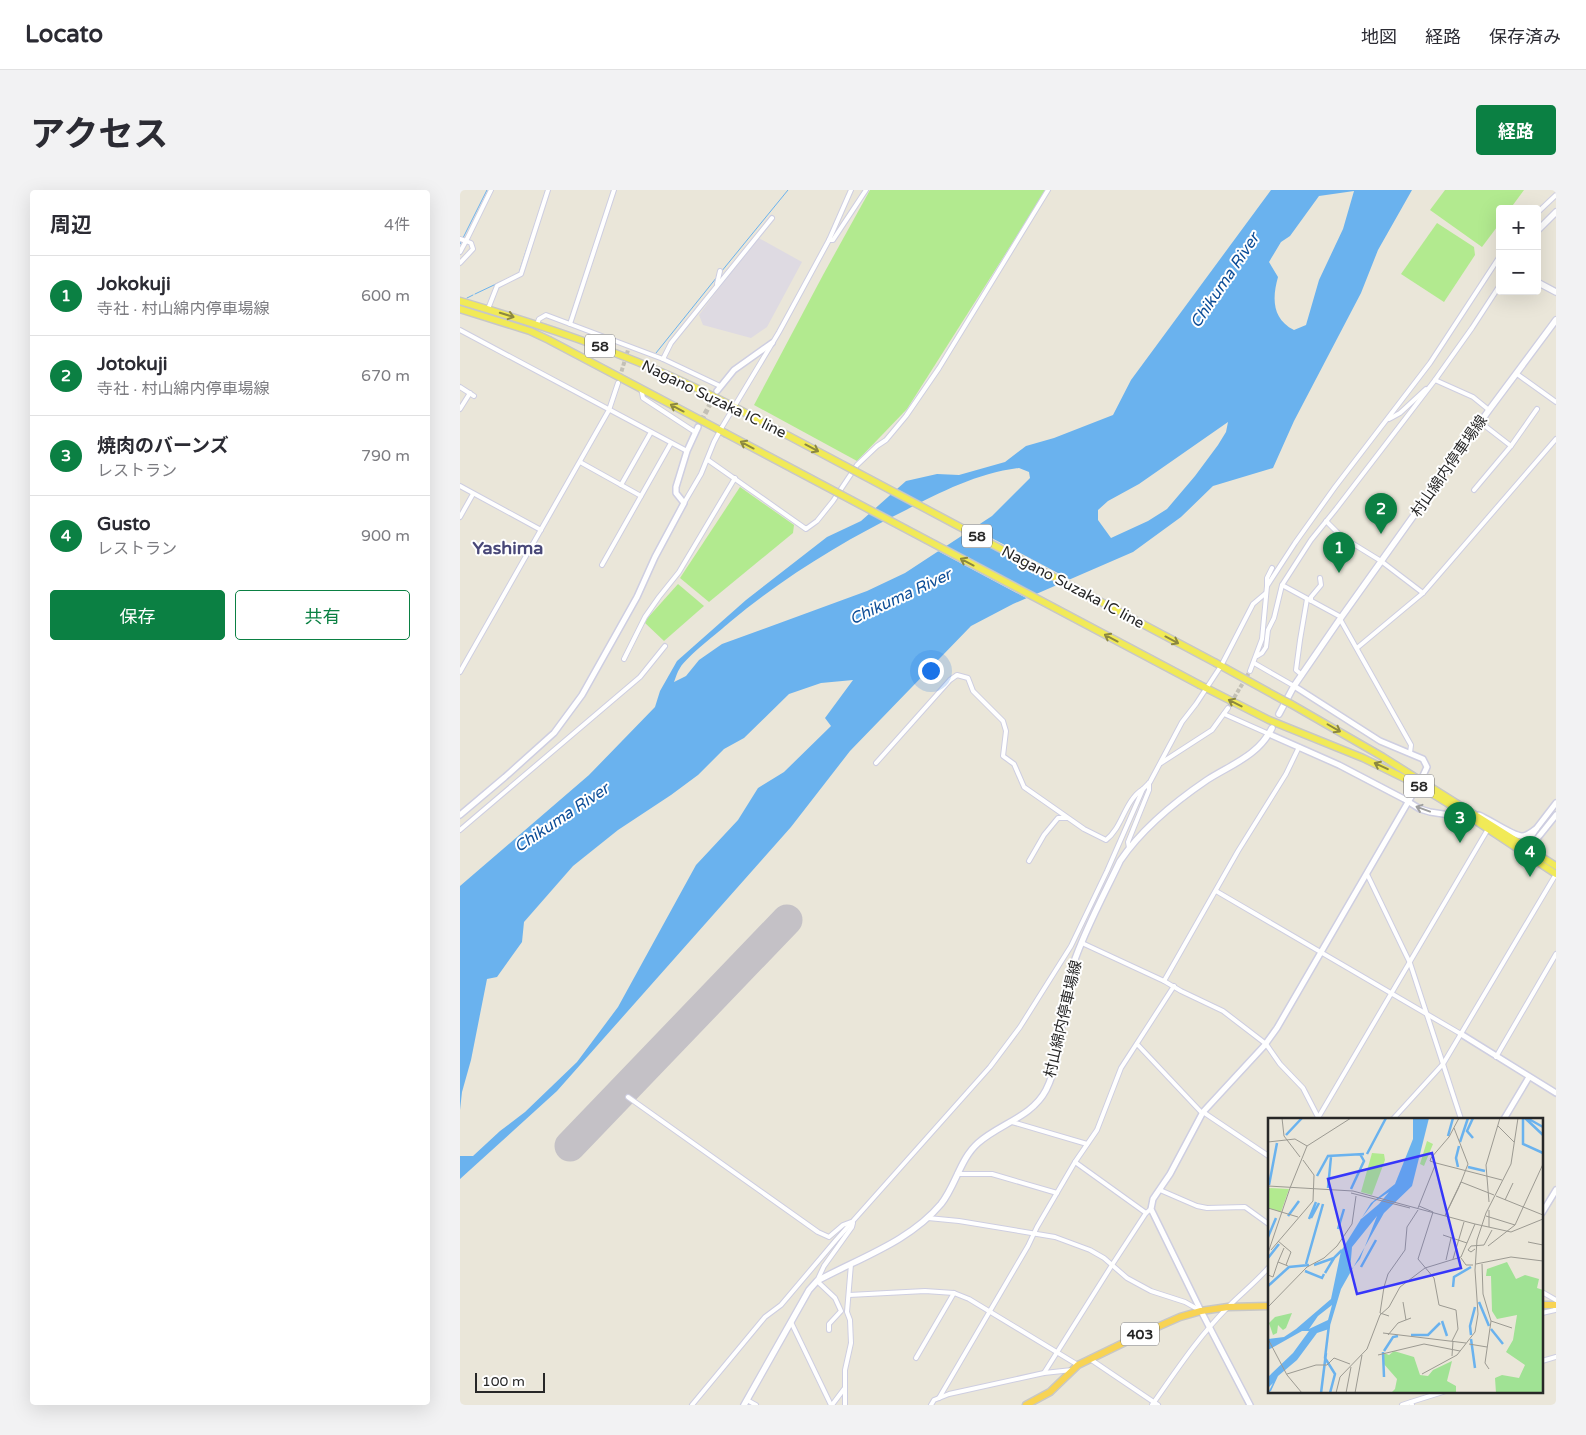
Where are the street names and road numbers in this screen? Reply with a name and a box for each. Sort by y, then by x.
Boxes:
road number: 58 [585,334,615,358]
street label: Nagano Suzaka IC line [639,356,789,442]
street label: 村山綿内停車場線 [1407,412,1491,520]
road number: 58 [962,524,992,548]
street label: Nagano Suzaka IC line [999,542,1147,632]
road number: 58 [1404,774,1434,798]
street label: 村山綿内停車場線 [1041,959,1085,1079]
road number: 403 [1121,1322,1159,1346]

